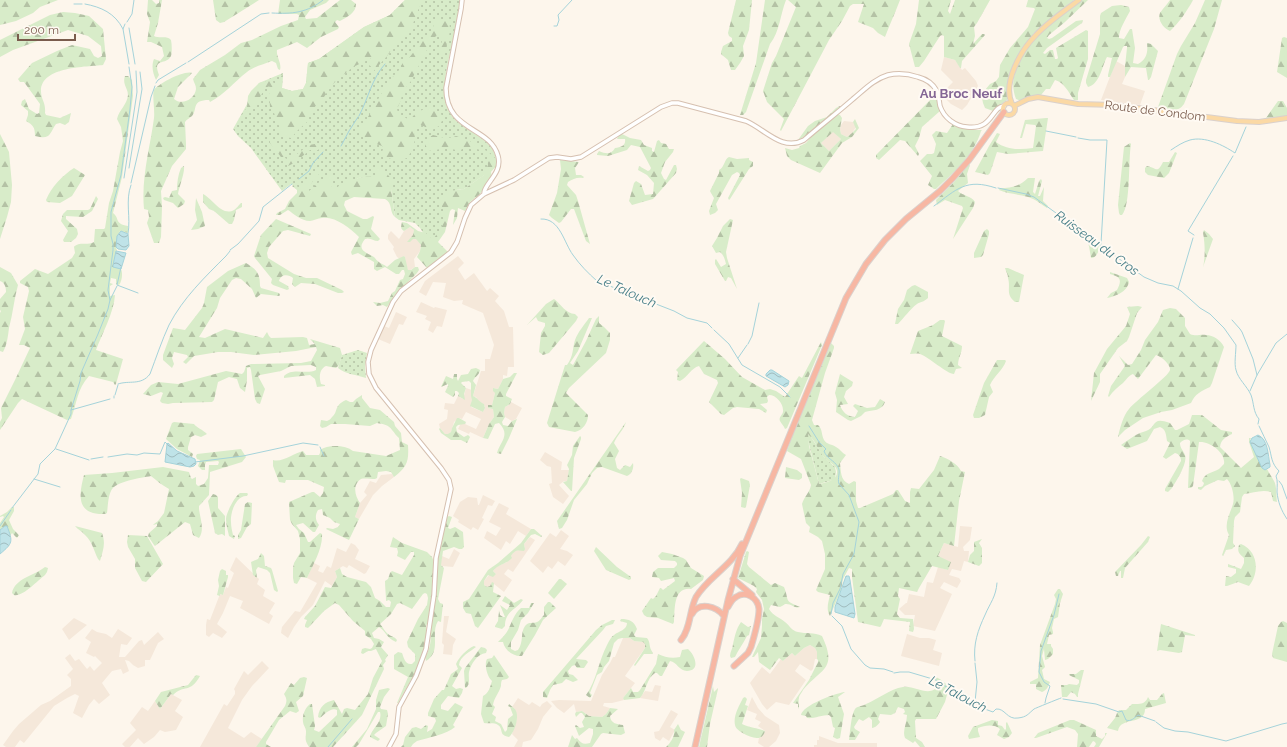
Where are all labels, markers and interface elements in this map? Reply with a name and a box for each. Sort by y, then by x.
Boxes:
scale bar [18,16,75,42]
text: 200 m [24,23,59,37]
district label: Au Broc Neuf [920,86,1003,101]
street label: Route de Condom [1104,98,1206,124]
water label: Ruisseau du Cros [1052,207,1142,279]
water label: Le Talouch [595,271,659,311]
water label: Le Talouch [927,673,989,715]

